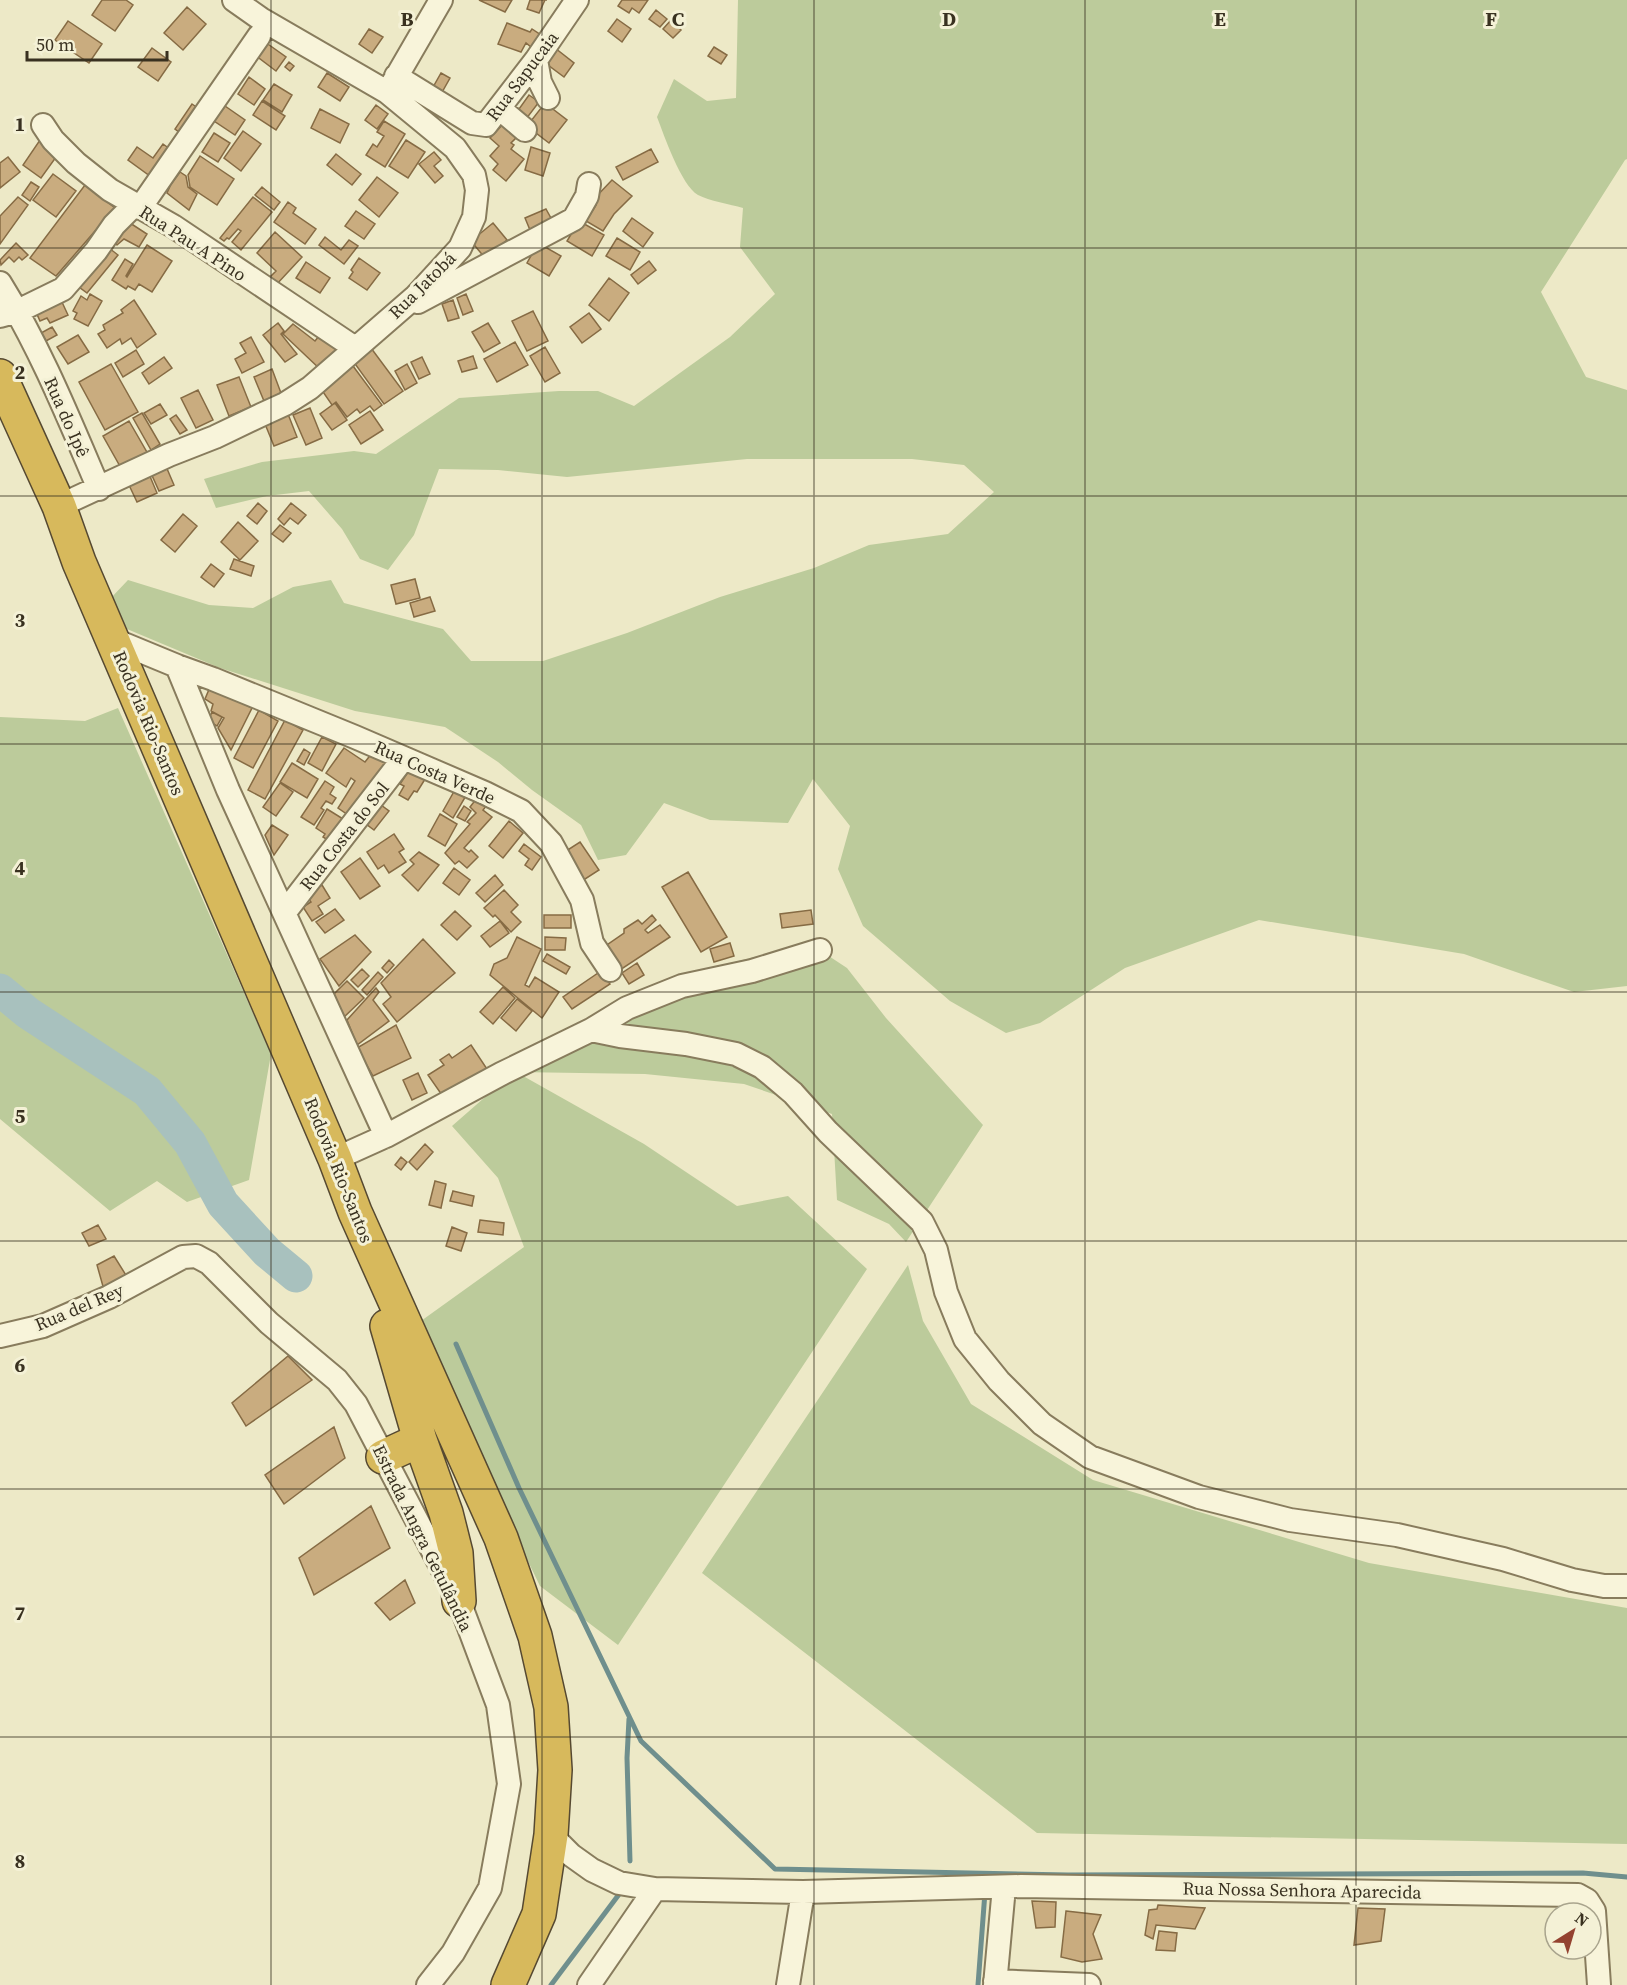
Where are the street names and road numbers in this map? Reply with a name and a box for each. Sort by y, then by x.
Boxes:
street label: Rua Sapucaia [480,25,565,126]
street label: Rua Pau A Pino [135,199,251,287]
street label: Rua Jatobá [383,245,462,324]
street label: Rua do Ipê [38,373,96,461]
street label: Rodovia Rio-Santos [107,647,191,799]
street label: Rua Costa Verde [371,734,499,810]
street label: Rua Costa do Sol [293,776,395,896]
street label: Rodovia Rio-Santos [298,1094,380,1247]
street label: Rua del Rey [31,1277,128,1337]
street label: Estrada Angra Getulândia [367,1440,480,1636]
street label: Rua Nossa Senhora Aparecida [1182,1875,1423,1905]

